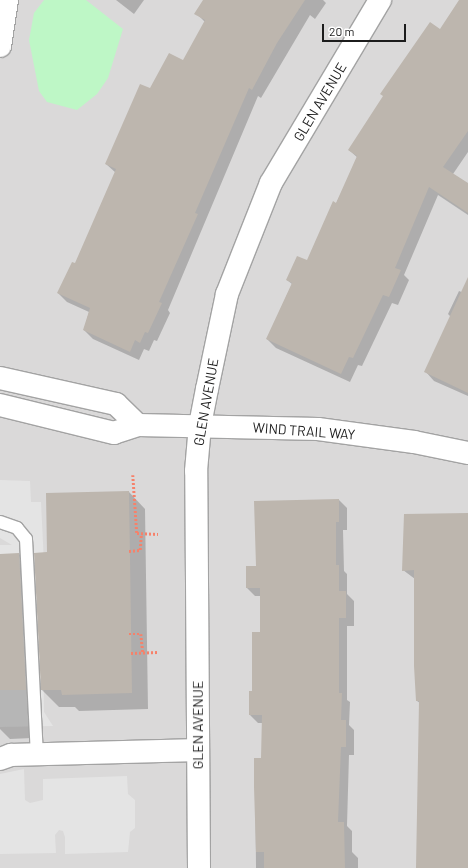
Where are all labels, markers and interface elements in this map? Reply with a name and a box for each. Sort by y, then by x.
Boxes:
scale bar [324,16,408,42]
text: 20 m [329,24,355,38]
street label: GLEN AVENUE [290,60,350,144]
street label: GLEN AVENUE [190,357,222,447]
street label: WIND TRAIL WAY [252,419,356,443]
street label: GLEN AVENUE [190,681,206,769]

